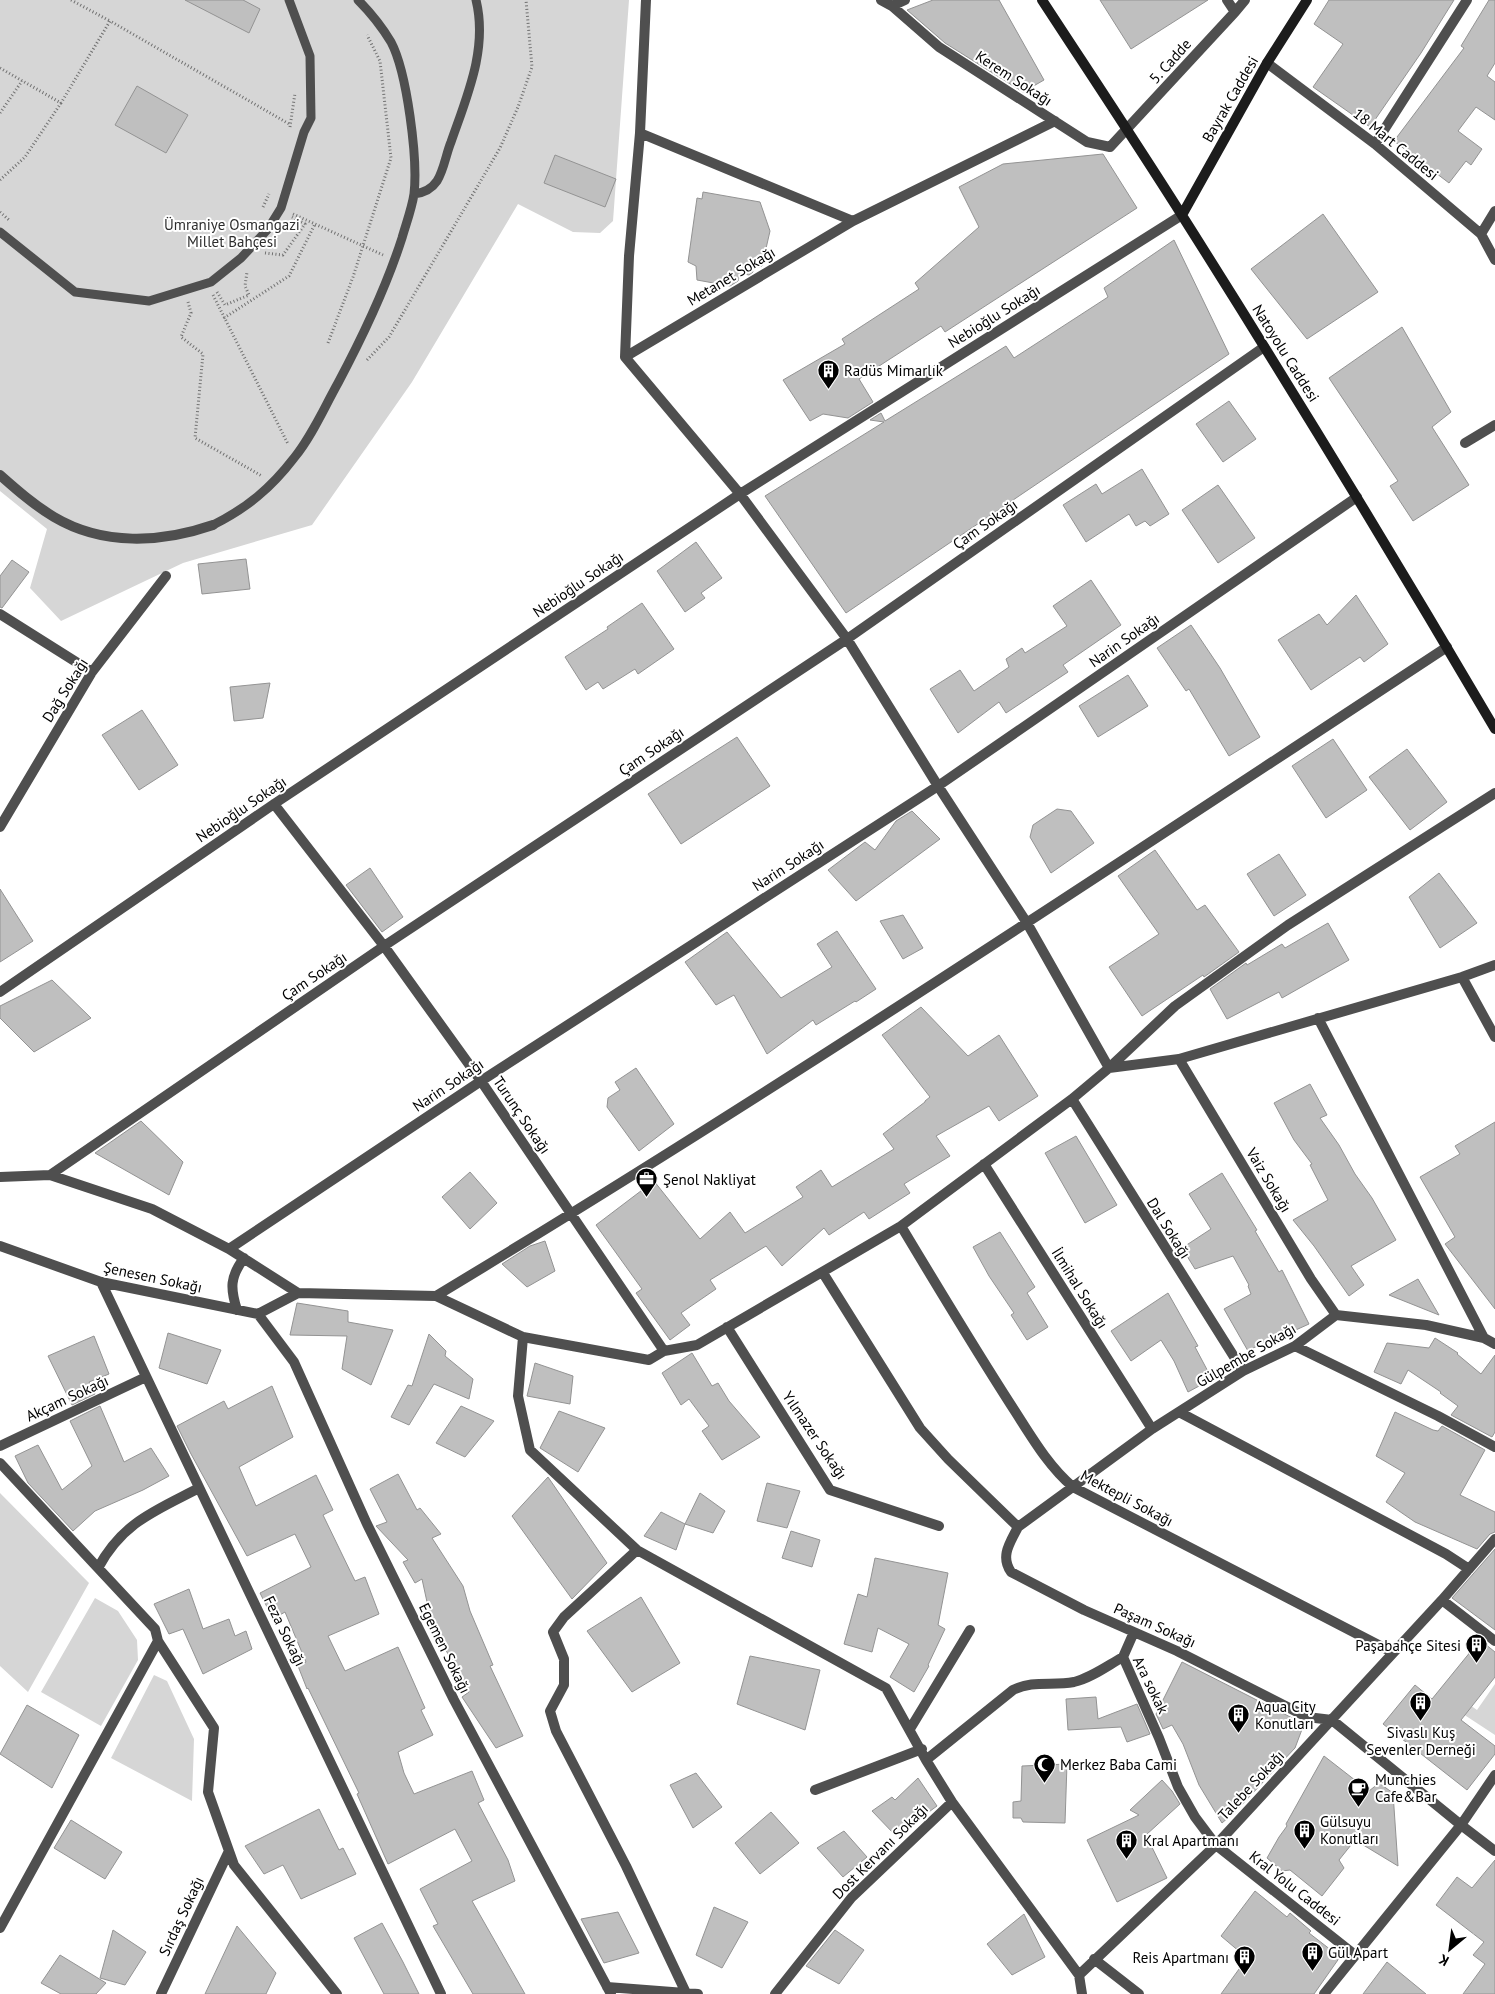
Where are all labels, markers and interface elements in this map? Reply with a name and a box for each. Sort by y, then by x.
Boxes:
street label: 5. Cadde [1145,35,1195,87]
street label: Kerem Sokağı [972,46,1056,110]
street label: Bayrak Caddesi [1198,53,1262,145]
street label: 18 Mart Caddesi [1350,104,1442,184]
park label: Ümraniye Osmangazi Millet Bahçesi [164,215,300,251]
street label: Metanet Sokağı [683,242,779,310]
street label: Nebioğlu Sokağı [944,280,1044,352]
street label: Natoyolu Caddesi [1248,301,1324,405]
building icon: Radüs Mimarlık [816,358,840,389]
place label: Radüs Mimarlık [844,361,944,380]
street label: Çam Sokağı [949,495,1021,553]
street label: Nebioğlu Sokağı [529,547,627,621]
street label: Narin Sokağı [1085,609,1163,671]
street label: Dağ Sokağı [38,654,92,726]
street label: Çam Sokağı [615,722,687,780]
street label: Nebioğlu Sokağı [192,772,290,846]
street label: Narin Sokağı [749,835,827,895]
street label: Çam Sokağı [278,947,350,1005]
street label: Narin Sokağı [409,1054,487,1116]
street label: Turunç Sokağı [489,1073,555,1157]
street label: Vaiz Sokağı [1242,1143,1296,1216]
office icon: Şenol Nakliyat [635,1167,659,1198]
place label: Şenol Nakliyat [663,1170,756,1189]
street label: Dal Sokağı [1143,1194,1195,1262]
street label: İlmihal Sokağı [1048,1244,1112,1332]
street label: Şenesen Sokağı [102,1257,204,1297]
street label: Gülpembe Sokağı [1193,1319,1299,1391]
street label: Akçam Sokağı [23,1371,111,1425]
street label: Yılmazer Sokağı [779,1387,851,1483]
street label: Mektepli Sokağı [1077,1466,1177,1530]
street label: Feza Sokağı [260,1593,310,1669]
street label: Paşam Sokağı [1111,1598,1199,1652]
street label: Egemen Sokağı [415,1600,475,1696]
building icon: Paşabahçe Sitesi [1465,1633,1489,1664]
place label: Paşabahçe Sitesi [1355,1636,1461,1655]
street label: Ara sokak [1129,1653,1173,1718]
building icon: Sivaslı Kuş Sevenler Derneği [1409,1691,1433,1722]
place label: Aqua City Konutları [1255,1697,1316,1733]
building icon: Aqua City Konutları [1227,1703,1251,1734]
place label: Sivaslı Kuş Sevenler Derneği [1366,1723,1476,1759]
street label: Talebe Sokağı [1214,1746,1288,1824]
mosque icon: Merkez Baba Cami [1032,1752,1056,1783]
place label: Merkez Baba Cami [1060,1755,1177,1774]
place label: Munchies Cafe&Bar [1375,1770,1437,1806]
cafe icon: Munchies Cafe&Bar [1347,1776,1371,1807]
street label: Dost Kervanı Sokağı [828,1799,932,1903]
place label: Gülsuyu Konutları [1320,1812,1379,1848]
building icon: Gülsuyu Konutları [1292,1818,1316,1849]
building icon: Kral Apartmanı [1115,1828,1139,1859]
place label: Kral Apartmanı [1143,1831,1239,1850]
street label: Kral Yolu Caddesi [1246,1846,1344,1930]
street label: Sırdaş Sokağı [154,1873,208,1959]
north arrow [1425,1924,1475,1974]
building icon: Gül Apart [1300,1940,1324,1971]
place label: Gül Apart [1328,1943,1388,1962]
building icon: Reis Apartmanı [1233,1945,1257,1976]
place label: Reis Apartmanı [1133,1948,1229,1967]
text: K [1435,1950,1452,1970]

